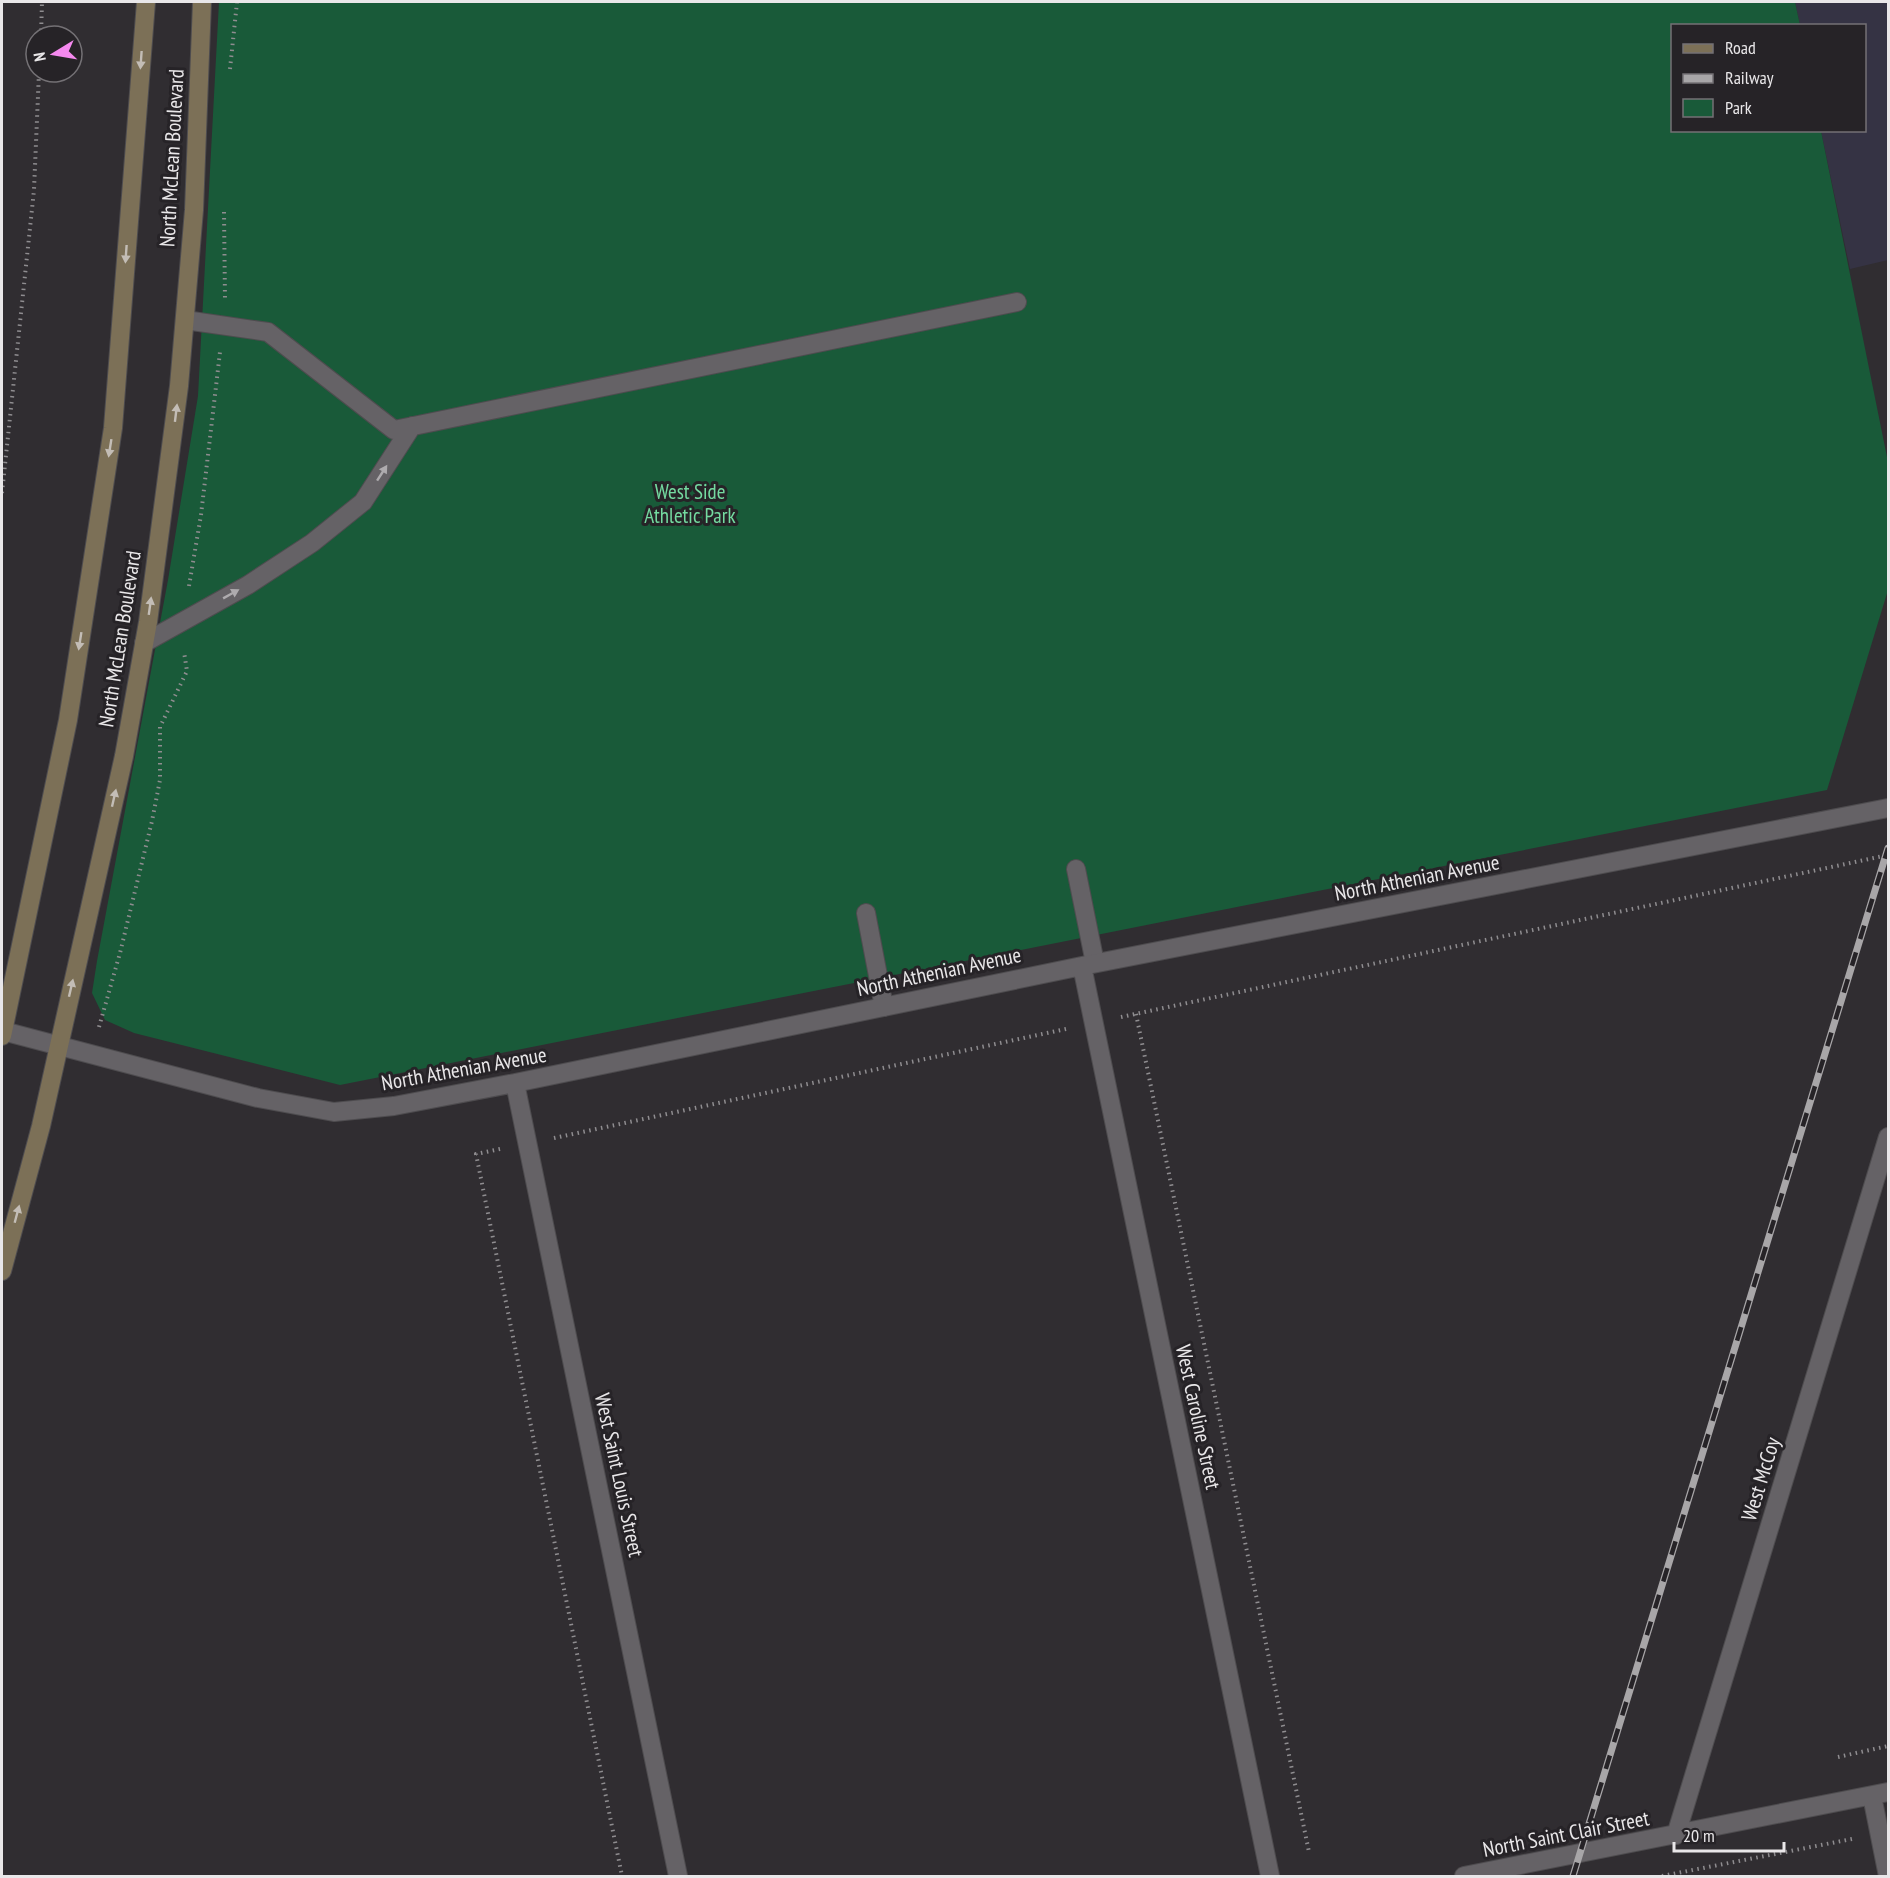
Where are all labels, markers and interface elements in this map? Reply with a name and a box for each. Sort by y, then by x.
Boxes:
north arrow [24,24,84,84]
legend [1671,24,1866,132]
text: Road [1725,36,1756,59]
one-way arrow [137,50,146,69]
text: N [29,51,50,63]
text: Railway [1725,66,1774,89]
street label: North McLean Boulevard [153,68,190,248]
text: Park [1725,96,1752,119]
one-way arrow [121,245,131,264]
one-way arrow [171,403,181,422]
one-way arrow [105,439,114,458]
one-way arrow [376,465,387,481]
park label: West Side Athletic Park [644,478,736,529]
street label: North McLean Boulevard [92,549,147,729]
one-way arrow [223,589,240,599]
one-way arrow [145,596,154,615]
one-way arrow [76,632,85,651]
one-way arrow [110,789,120,807]
street label: North Athenian Avenue [1332,848,1502,907]
street label: North Athenian Avenue [854,941,1024,1002]
one-way arrow [67,979,77,997]
street label: North Athenian Avenue [379,1041,549,1096]
one-way arrow [13,1205,22,1223]
street label: West Caroline Street [1170,1342,1227,1492]
street label: West Saint Louis Street [589,1391,650,1559]
street label: West McCoy [1735,1434,1786,1524]
street label: North Saint Clair Street [1481,1804,1651,1863]
scale bar [1674,1815,1784,1853]
text: 20 m [1683,1824,1715,1847]

